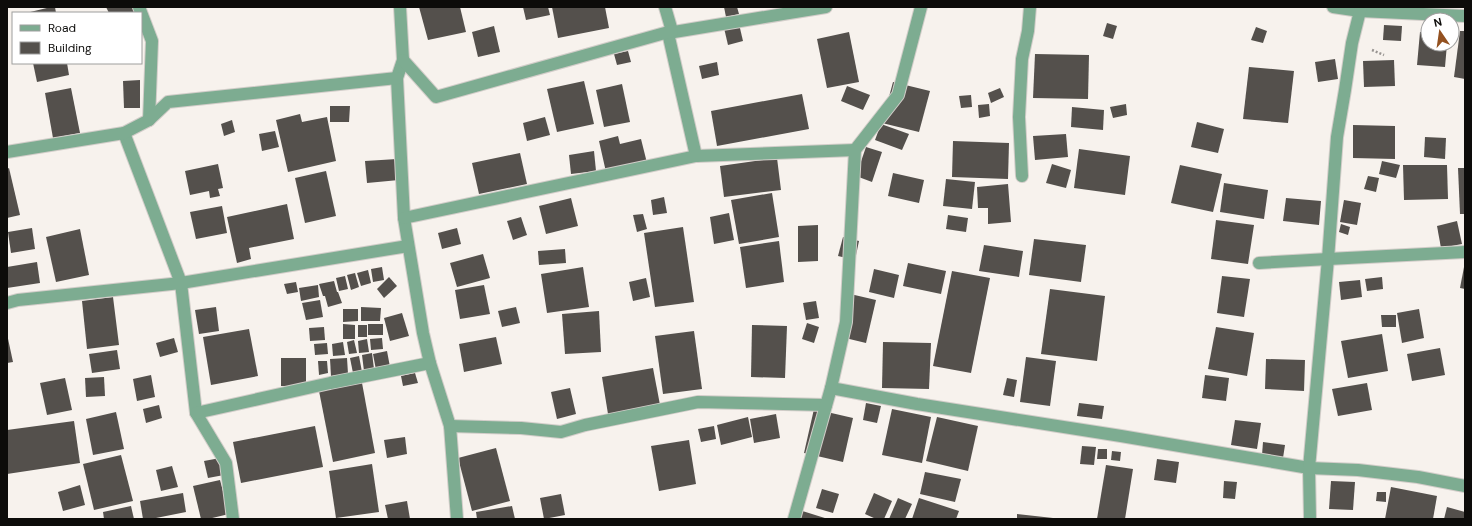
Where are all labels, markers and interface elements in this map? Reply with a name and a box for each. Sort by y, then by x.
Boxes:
legend [12,12,142,64]
north arrow [1420,12,1460,52]
text: N [1432,15,1443,30]
text: Road [48,20,76,36]
text: Building [48,40,92,56]

